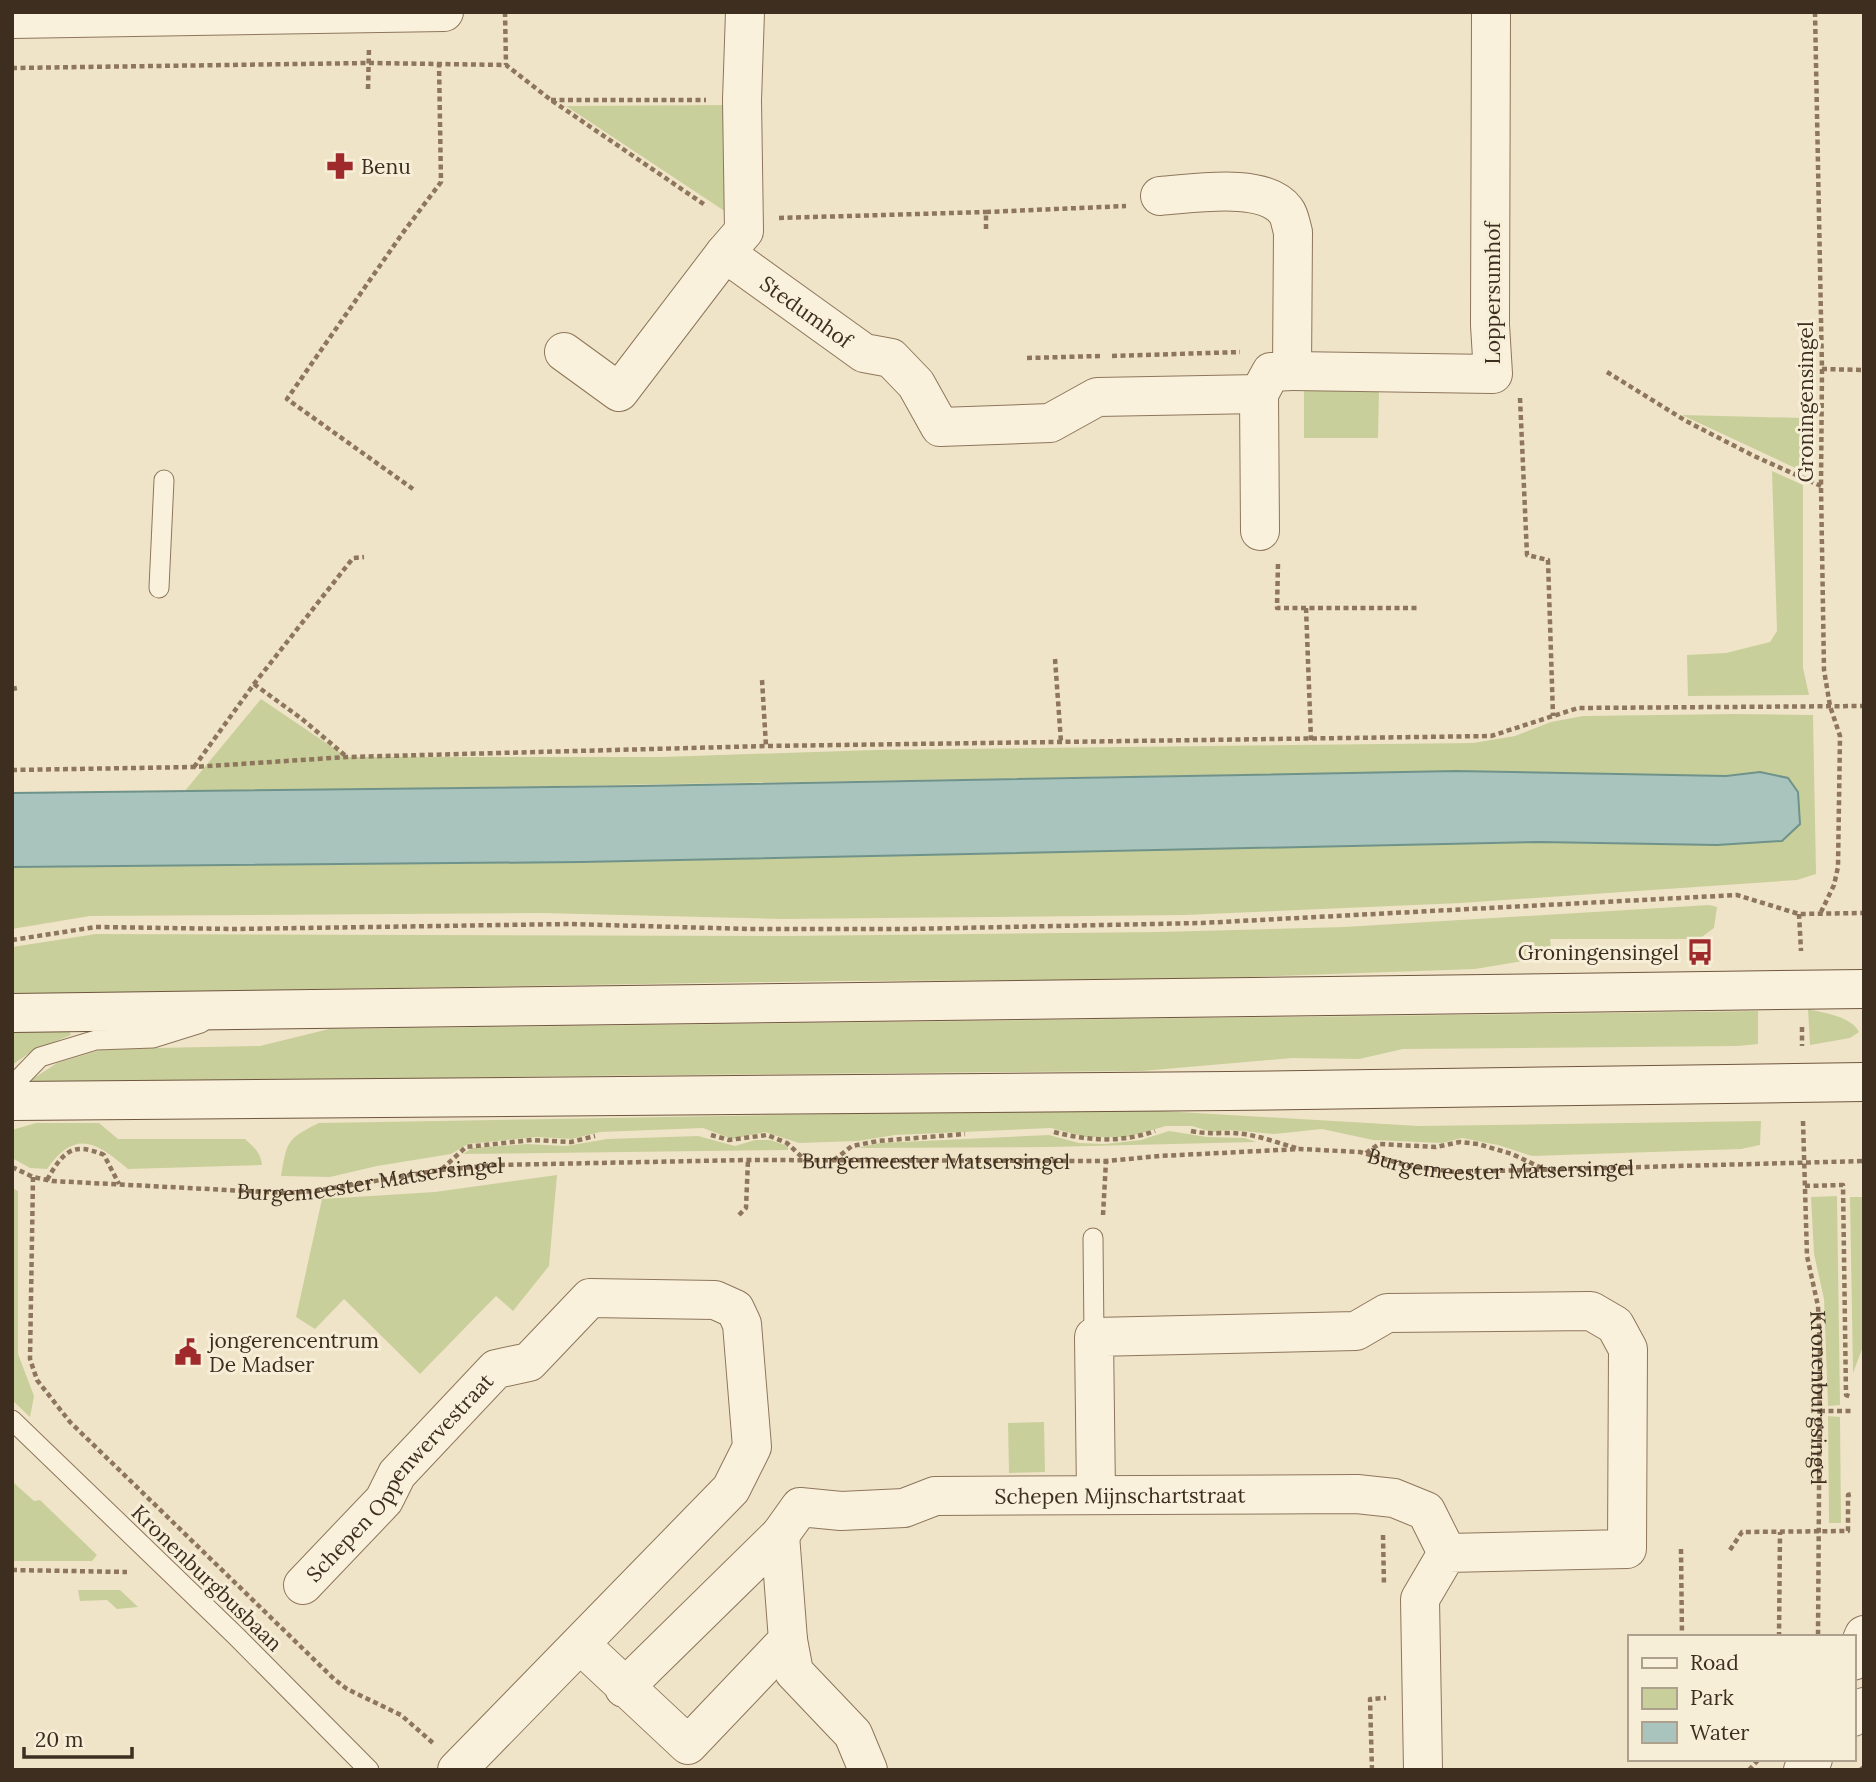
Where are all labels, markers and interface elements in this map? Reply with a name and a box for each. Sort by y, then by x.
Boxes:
pharmacy icon: Benu [325,151,355,181]
place label: Benu [361,153,411,180]
street label: Loppersumhof [1479,220,1506,364]
street label: Stedumhof [755,269,859,355]
street label: Groningensingel [1792,321,1819,483]
bus stop icon: Groningensingel [1685,937,1715,967]
place label: Groningensingel [1518,939,1679,966]
street label: Burgemeester Matsersingel [1364,1141,1634,1186]
street label: Burgemeester Matsersingel [802,1147,1070,1174]
street label: Burgemeester Matsersingel [236,1151,503,1207]
street label: Kronenburgsingel [1805,1310,1834,1485]
place label: jongerencentrum De Madser [207,1327,379,1378]
public building icon: jongerencentrum De Madser [173,1337,203,1367]
street label: Schepen Oppenwervestraat [300,1367,499,1587]
street label: Schepen Mijnschartstraat [995,1481,1247,1509]
street label: Kronenburgbusbaan [126,1499,288,1657]
legend [1628,1635,1855,1761]
text: Road [1690,1649,1739,1676]
text: Park [1690,1684,1734,1711]
scale bar [24,1716,133,1760]
text: Water [1690,1719,1749,1746]
text: 20 m [35,1726,84,1753]

